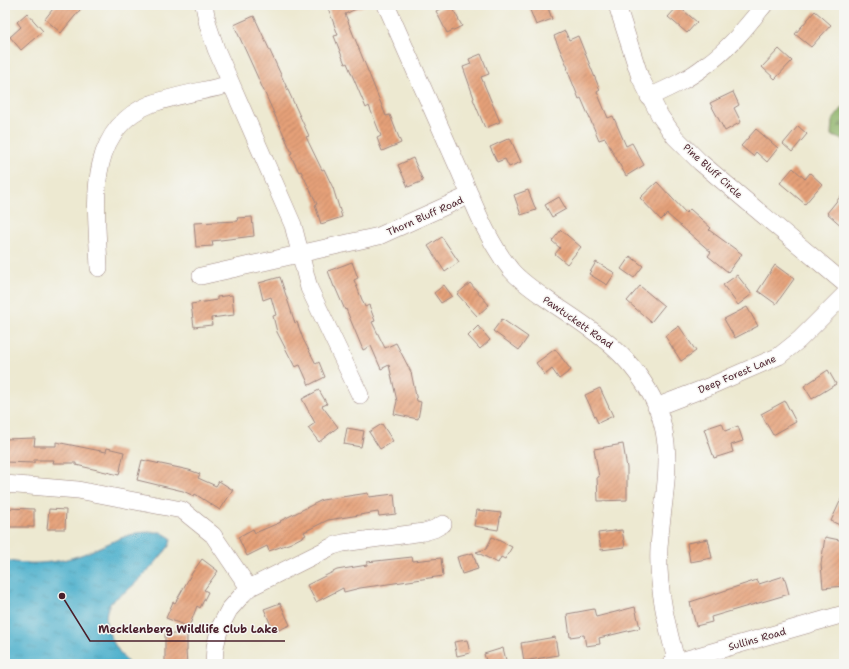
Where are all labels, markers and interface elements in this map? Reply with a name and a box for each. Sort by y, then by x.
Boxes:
street label: Pine Bluff Circle [681,141,746,201]
street label: Thorn Bluff Road [385,193,466,239]
street label: Pawtuckett Road [540,293,616,351]
street label: Deep Forest Lane [696,352,778,396]
callout: Mecklenberg Wildlife Club Lake [90,618,285,641]
text: Mecklenberg Wildlife Club Lake [98,622,278,637]
street label: Sullins Road [727,624,788,653]

